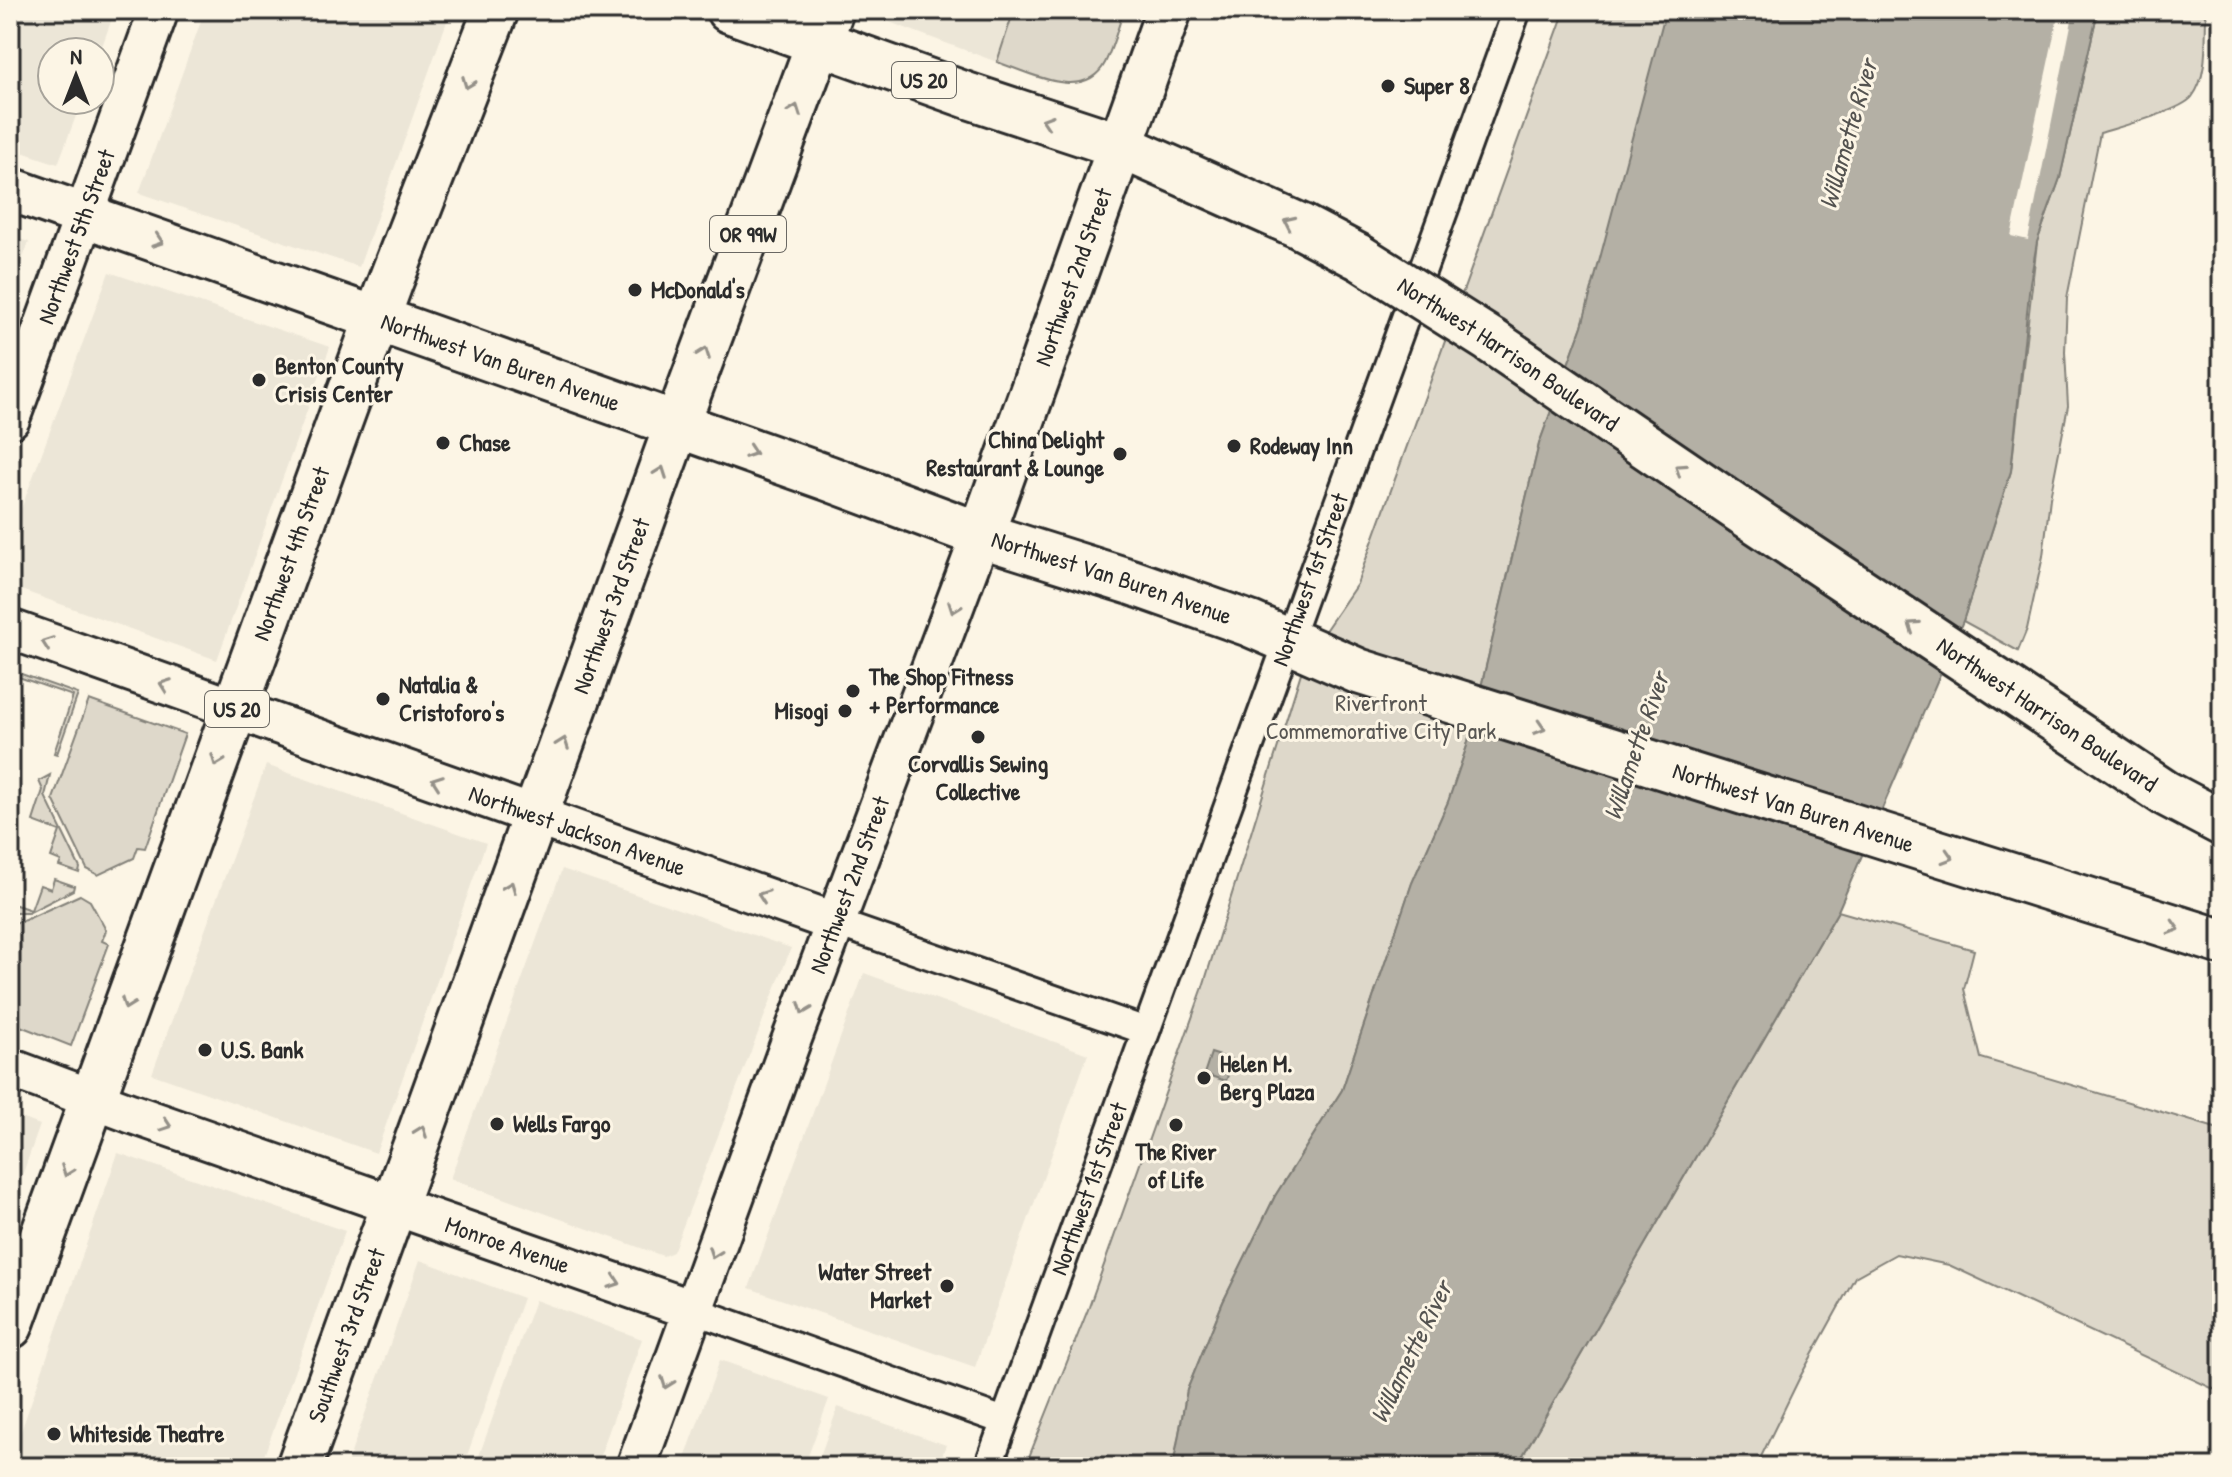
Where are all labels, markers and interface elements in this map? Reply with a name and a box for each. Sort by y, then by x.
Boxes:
north arrow [36,36,116,116]
text: N [70,41,82,71]
water label: Willamette River [1809,52,1886,213]
road number: US 20 [892,62,956,98]
place label: Super 8 [1404,69,1470,102]
one-way arrow [461,75,478,89]
marker: Super 8 [1379,77,1397,95]
one-way arrow [785,103,801,117]
one-way arrow [1040,115,1054,131]
street label: Northwest 5th Street [29,144,122,328]
street label: Northwest 2nd Street [1026,183,1119,370]
one-way arrow [1283,215,1298,231]
road number: OR 99W [710,216,786,252]
one-way arrow [150,231,164,248]
street label: Northwest Harrison Boulevard [1392,269,1625,438]
place label: McDonald's [651,273,745,305]
marker: McDonald's [626,281,644,299]
street label: Northwest Van Buren Avenue [377,304,625,418]
one-way arrow [694,347,711,361]
place label: Benton County Crisis Center [275,349,404,409]
marker: Benton County Crisis Center [250,371,268,389]
place label: China Delight Restaurant & Lounge [926,423,1105,484]
place label: Chase [459,426,511,458]
place label: Rodeway Inn [1250,429,1353,462]
marker: Chase [434,434,452,452]
marker: Rodeway Inn [1225,437,1243,455]
one-way arrow [744,442,758,458]
marker: China Delight Restaurant & Lounge [1111,445,1129,463]
street label: Northwest 4th Street [244,461,337,645]
one-way arrow [1674,464,1688,479]
one-way arrow [651,466,668,480]
street label: Northwest 1st Street [1263,488,1355,670]
street label: Northwest 3rd Street [564,513,657,698]
street label: Northwest Van Buren Avenue [988,522,1237,631]
one-way arrow [947,601,964,615]
one-way arrow [1908,620,1922,635]
street label: Northwest Harrison Boulevard [1931,629,2164,799]
one-way arrow [41,636,55,652]
place label: The Shop Fitness + Performance [868,660,1013,720]
water label: Willamette River [1594,665,1678,824]
place label: Natalia & Cristoforo's [399,668,504,728]
one-way arrow [159,678,173,695]
marker: The Shop Fitness + Performance [844,682,862,700]
park label: Riverfront Commemorative City Park [1266,686,1496,746]
marker: Natalia & Cristoforo's [374,690,392,708]
road number: US 20 [205,691,269,727]
place label: Misogi [774,694,829,727]
marker: Misogi [836,702,854,720]
one-way arrow [1532,719,1546,735]
marker: Corvallis Sewing Collective [969,728,987,746]
one-way arrow [553,737,570,751]
place label: Corvallis Sewing Collective [908,747,1048,807]
one-way arrow [210,753,227,767]
street label: Northwest Van Buren Avenue [1669,754,1919,860]
one-way arrow [431,774,445,791]
street label: Northwest Jackson Avenue [465,777,691,883]
street label: Northwest 2nd Street [801,791,897,978]
one-way arrow [1940,847,1954,863]
one-way arrow [500,881,517,895]
one-way arrow [757,890,771,906]
one-way arrow [2166,918,2180,934]
one-way arrow [120,997,137,1011]
one-way arrow [797,1001,814,1015]
place label: U.S. Bank [221,1033,303,1065]
marker: U.S. Bank [196,1041,214,1059]
place label: Helen M. Berg Plaza [1220,1047,1315,1108]
marker: Helen M. Berg Plaza [1195,1069,1213,1087]
street label: Northwest 1st Street [1042,1097,1134,1279]
place label: Wells Fargo [513,1107,611,1140]
marker: Wells Fargo [488,1115,506,1133]
one-way arrow [158,1116,172,1132]
marker: The River of Life [1167,1116,1185,1134]
one-way arrow [411,1125,427,1139]
place label: The River of Life [1134,1135,1217,1195]
one-way arrow [60,1163,76,1177]
street label: Monroe Avenue [441,1208,575,1281]
street label: Southwest 3rd Street [300,1243,392,1427]
one-way arrow [707,1245,724,1259]
place label: Water Street Market [818,1255,932,1315]
one-way arrow [607,1272,621,1288]
water label: Willamette River [1361,1272,1461,1429]
marker: Water Street Market [938,1277,956,1295]
one-way arrow [660,1375,677,1389]
place label: Whiteside Theatre [70,1417,225,1449]
marker: Whiteside Theatre [45,1425,63,1443]

